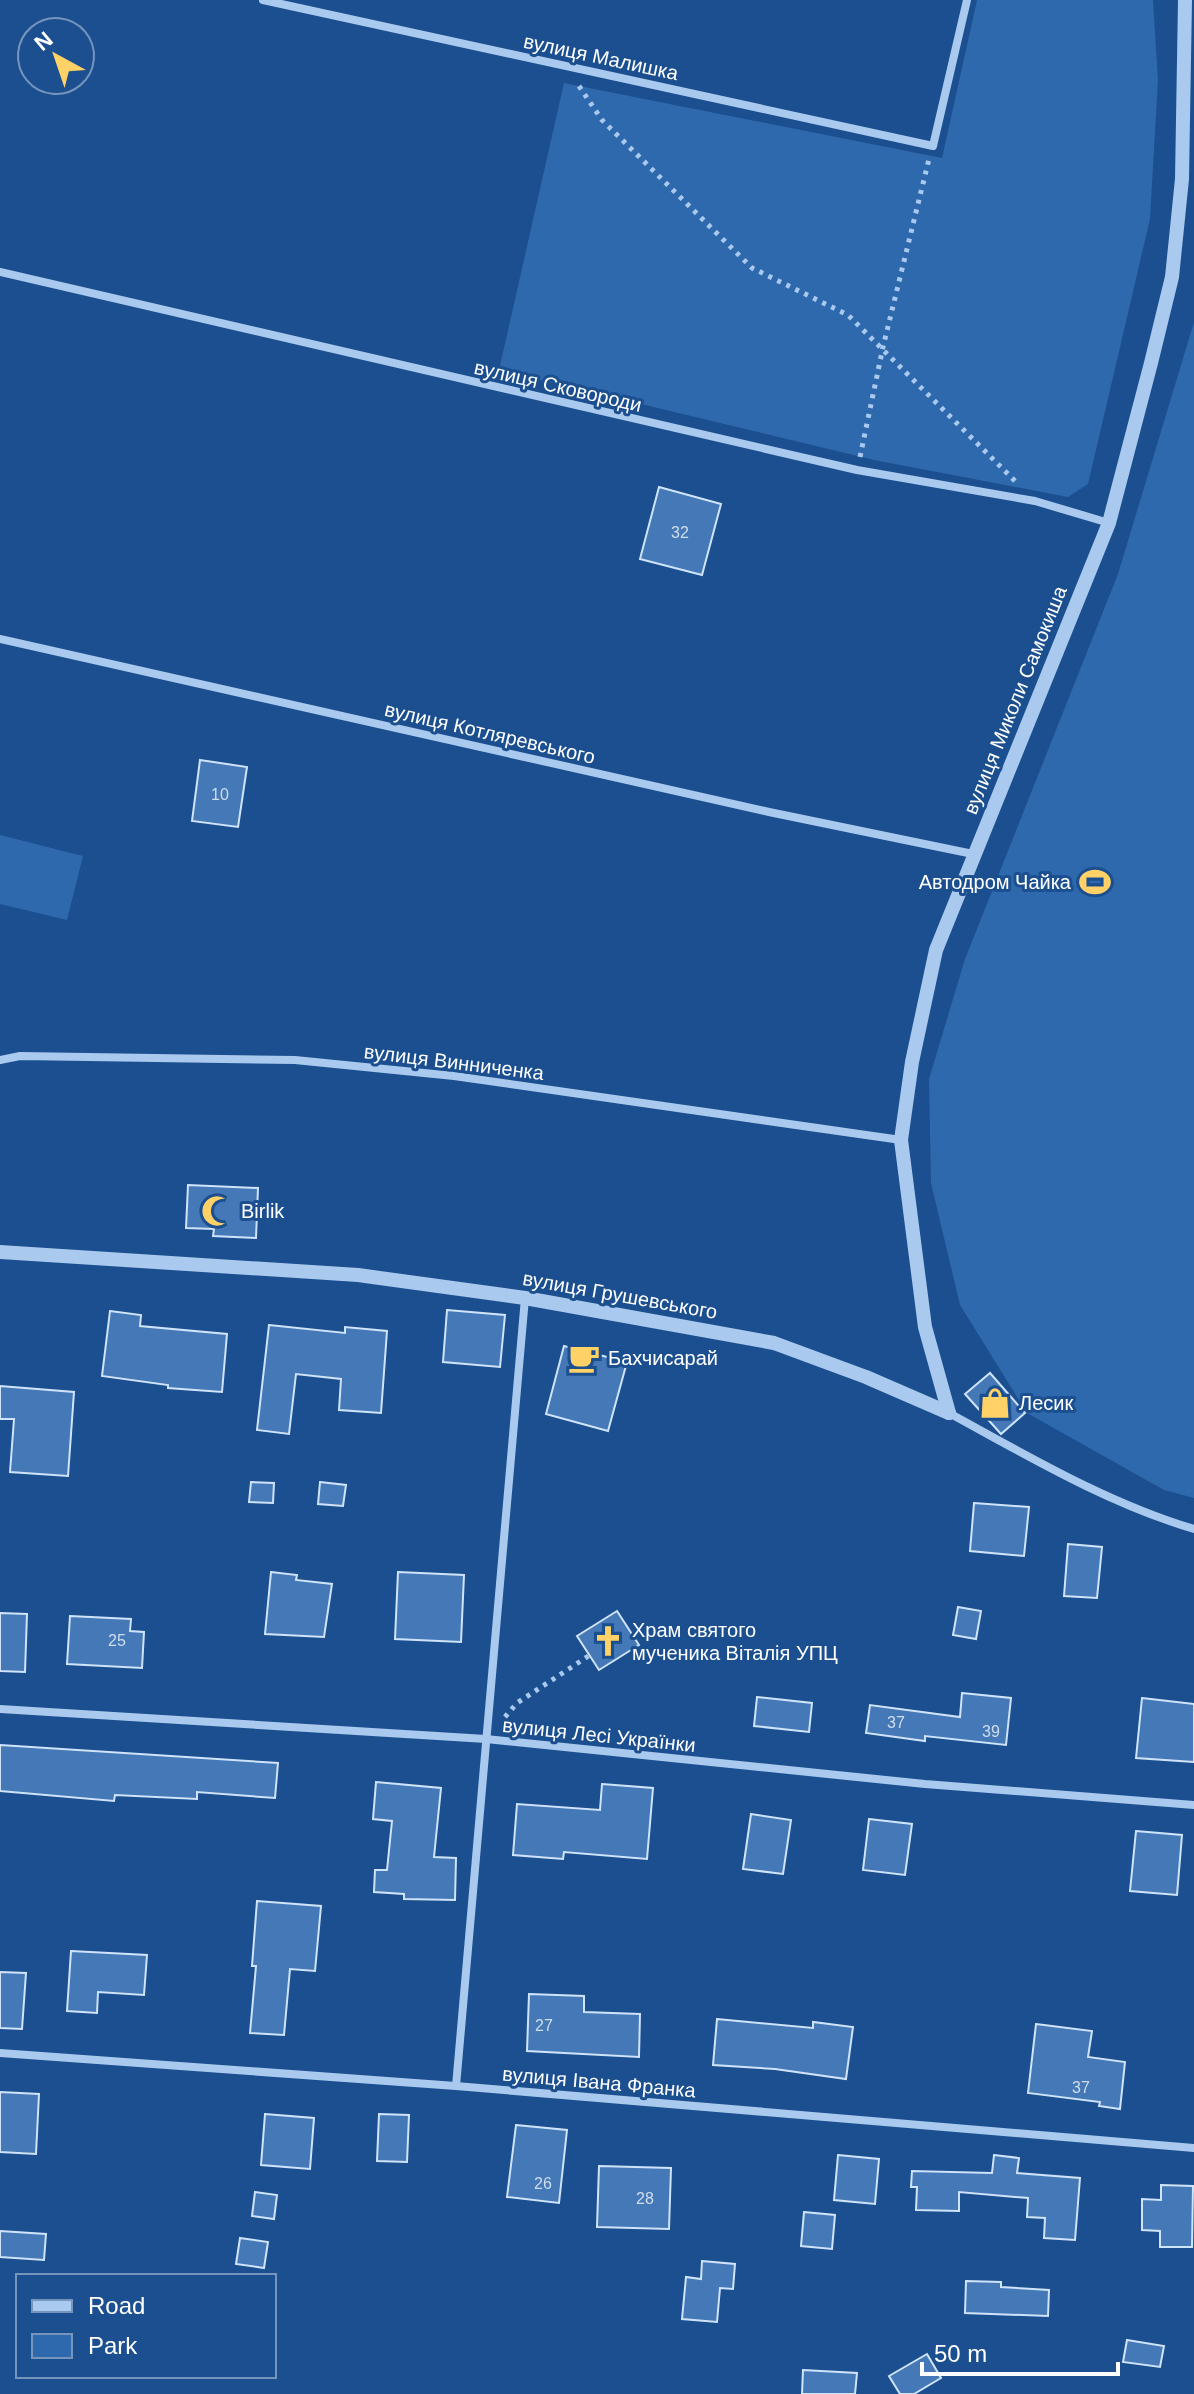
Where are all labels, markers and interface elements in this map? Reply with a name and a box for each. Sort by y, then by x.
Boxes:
north arrow [16,16,96,96]
text: N [29,26,58,56]
street label: вулиця Малишка [522,30,681,84]
street label: вулиця Сковороди [472,356,644,416]
house number: 32 [671,524,689,541]
street label: вулиця Миколи Самокиша [959,582,1071,817]
street label: вулиця Котляревського [383,698,597,768]
house number: 10 [211,786,229,803]
sports icon: Автодром Чайка [1078,865,1112,899]
place label: Автодром Чайка [919,871,1072,893]
street label: вулиця Винниченка [363,1040,546,1084]
mosque icon: Birlik [200,1194,234,1228]
place label: Birlik [241,1200,285,1222]
street label: вулиця Грушевського [521,1267,719,1323]
cafe icon: Бахчисарай [567,1341,601,1375]
place label: Бахчисарай [608,1347,718,1369]
shop icon: Лесик [978,1386,1012,1420]
place label: Лесик [1019,1392,1073,1414]
place label: Храм святого мученика Віталія УПЦ [632,1619,838,1664]
church icon: Храм святого мученика Віталія УПЦ [591,1624,625,1658]
house number: 25 [108,1632,126,1649]
street label: вулиця Лесі Українки [501,1714,697,1756]
house number: 37 [887,1714,905,1731]
house number: 39 [982,1723,1000,1740]
house number: 27 [535,2017,553,2034]
street label: вулиця Івана Франка [501,2063,697,2101]
house number: 37 [1072,2079,1090,2096]
house number: 26 [534,2175,552,2192]
house number: 28 [636,2190,654,2207]
legend [16,2274,276,2378]
text: Road [88,2292,145,2319]
scale bar [922,2326,1118,2376]
text: Park [88,2332,138,2359]
text: 50 m [934,2340,987,2367]

